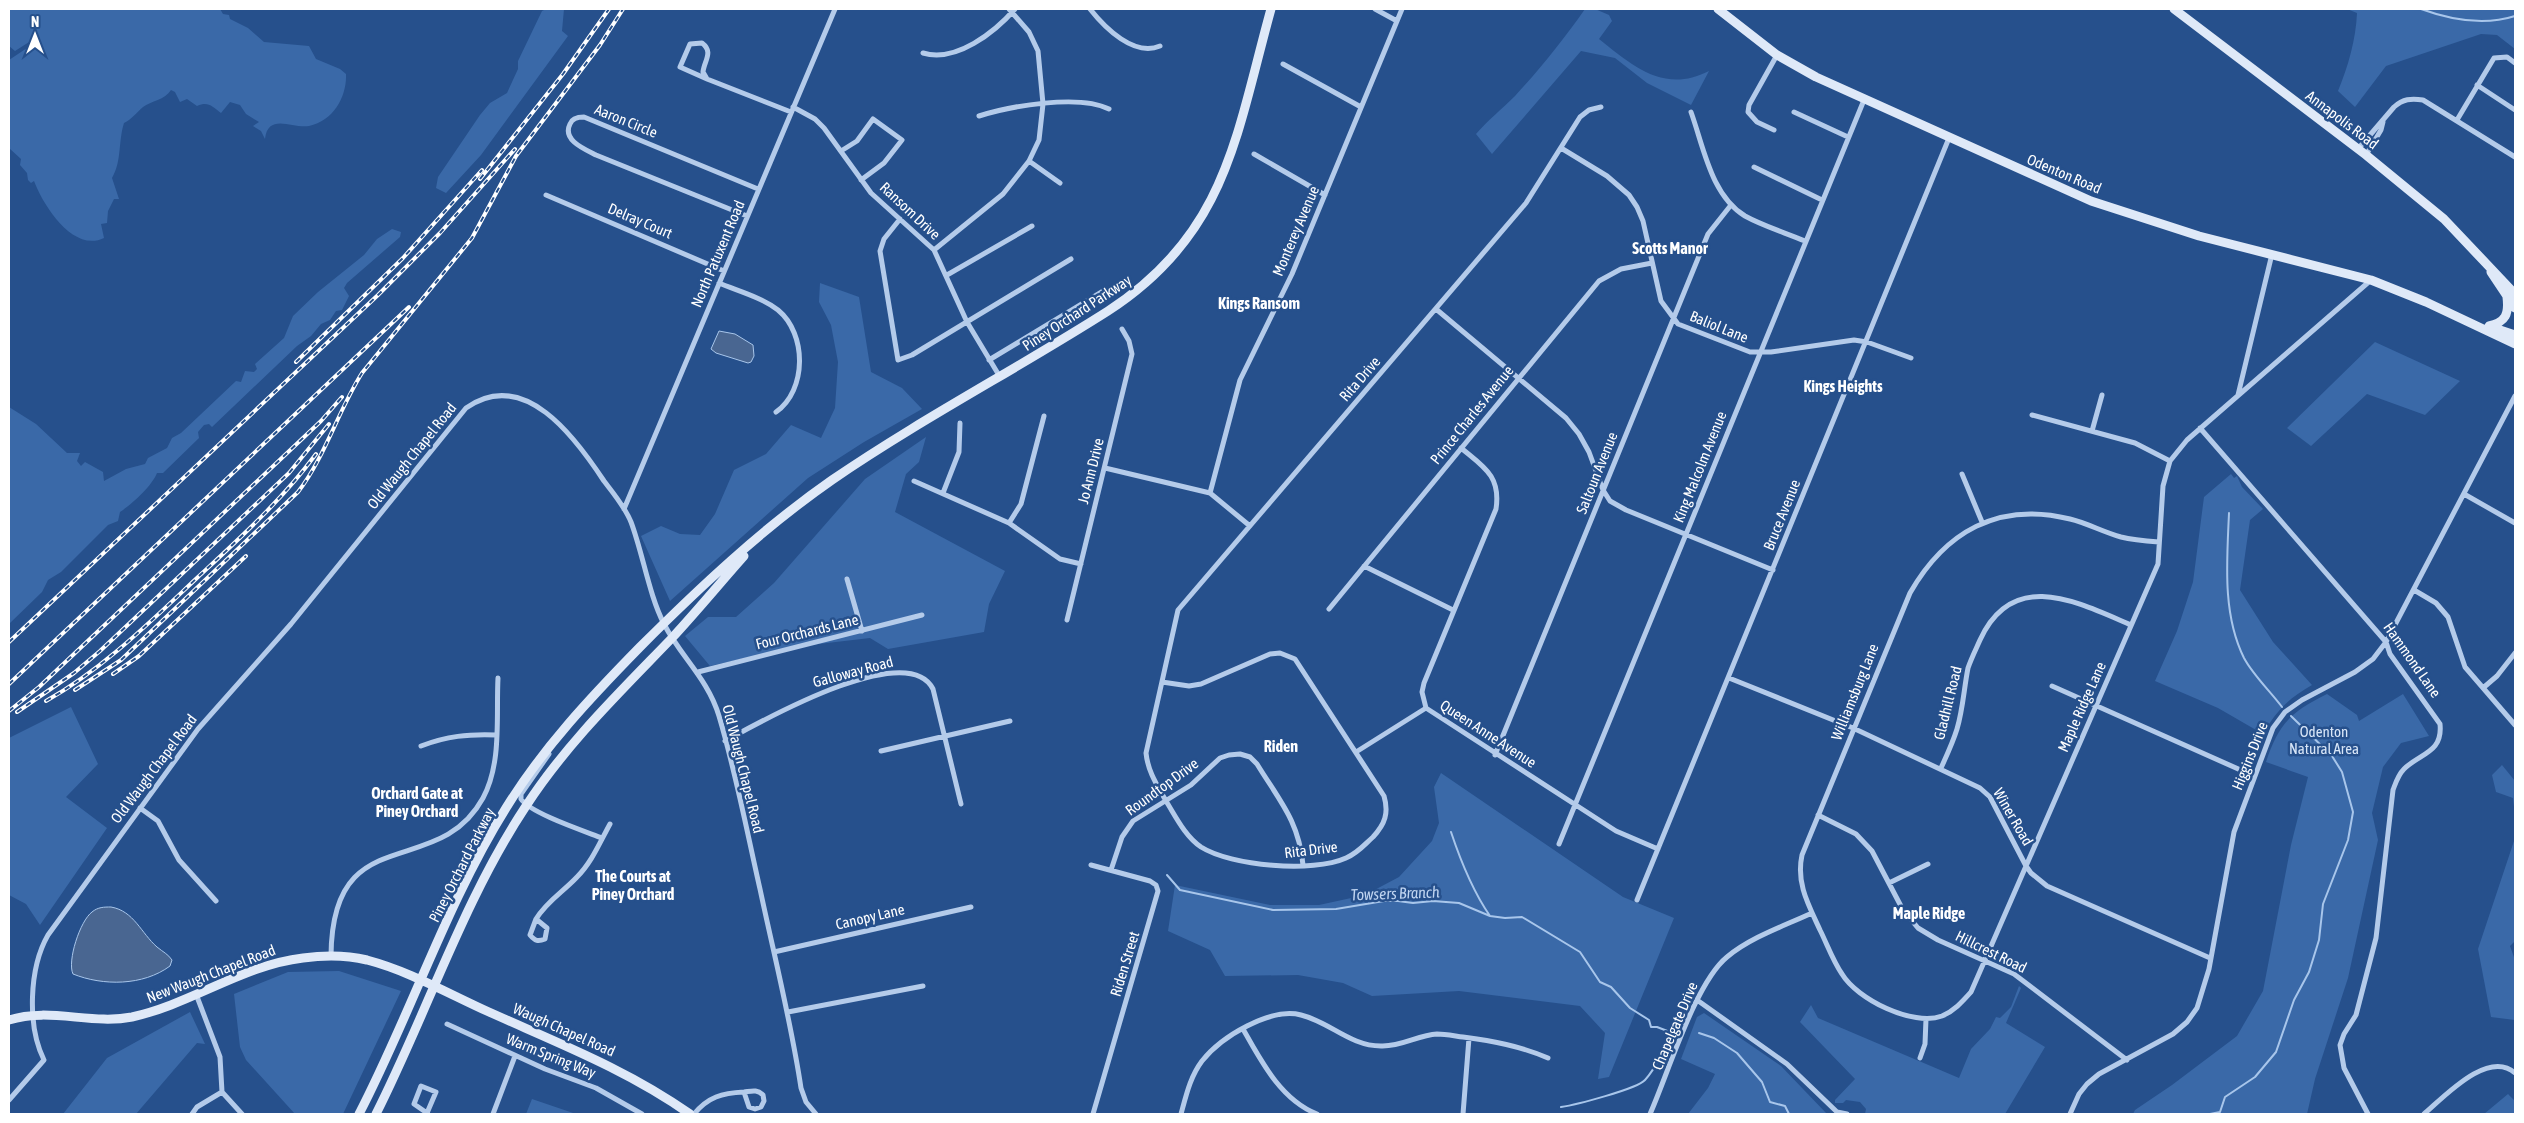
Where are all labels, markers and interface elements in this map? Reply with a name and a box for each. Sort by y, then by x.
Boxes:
north arrow [10,10,60,60]
text: N [31,14,39,30]
street label: Annapolis Road [2303,87,2382,152]
street label: Aaron Circle [592,100,660,141]
street label: Odenton Road [2024,150,2104,197]
street label: Ransom Drive [877,178,944,243]
street label: Monterey Avenue [1269,183,1322,278]
street label: North Patuxent Road [687,198,748,310]
street label: Delray Court [605,199,675,242]
district label: Scotts Manor [1632,239,1708,257]
street label: Piney Orchard Parkway [1019,271,1134,354]
district label: Kings Ransom [1218,294,1300,312]
street label: Baliol Lane [1688,307,1751,346]
street label: Rita Drive [1336,353,1384,404]
street label: Prince Charles Avenue [1427,362,1517,467]
district label: Kings Heights [1803,377,1883,395]
street label: Old Waugh Chapel Road [364,399,460,512]
street label: King Malcolm Avenue [1669,409,1730,525]
street label: Saltoun Avenue [1572,429,1621,516]
street label: Jo Ann Drive [1074,436,1107,505]
street label: Bruce Avenue [1760,477,1803,553]
street label: Four Orchards Lane [754,610,860,652]
street label: Hammond Lane [2380,619,2445,701]
street label: Williamsburg Lane [1827,641,1882,743]
street label: Galloway Road [811,653,895,690]
street label: Maple Ridge Lane [2054,659,2109,754]
street label: Gladhill Road [1930,664,1965,742]
street label: Queen Anne Avenue [1437,696,1540,771]
street label: Old Waugh Chapel Road [719,703,768,835]
street label: Old Waugh Chapel Road [107,711,200,826]
street label: Higgins Drive [2228,719,2271,792]
park label: Odenton Natural Area [2289,723,2359,757]
district label: Riden [1264,737,1298,755]
street label: Roundtop Drive [1122,754,1202,819]
district label: Orchard Gate at Piney Orchard [371,784,463,820]
street label: Winer Road [1990,785,2037,849]
street label: Piney Orchard Parkway [425,805,498,925]
street label: Rita Drive [1283,838,1339,861]
district label: The Courts at Piney Orchard [592,867,675,903]
water label: Towsers Branch [1350,882,1440,904]
street label: Canopy Lane [834,900,906,933]
district label: Maple Ridge [1893,904,1965,922]
street label: Hillcrest Road [1953,927,2030,976]
street label: Riden Street [1107,929,1142,998]
street label: New Waugh Chapel Road [144,941,278,1006]
street label: Chapelgate Drive [1648,979,1701,1072]
street label: Waugh Chapel Road [510,999,618,1060]
street label: Warm Spring Way [504,1030,599,1081]

